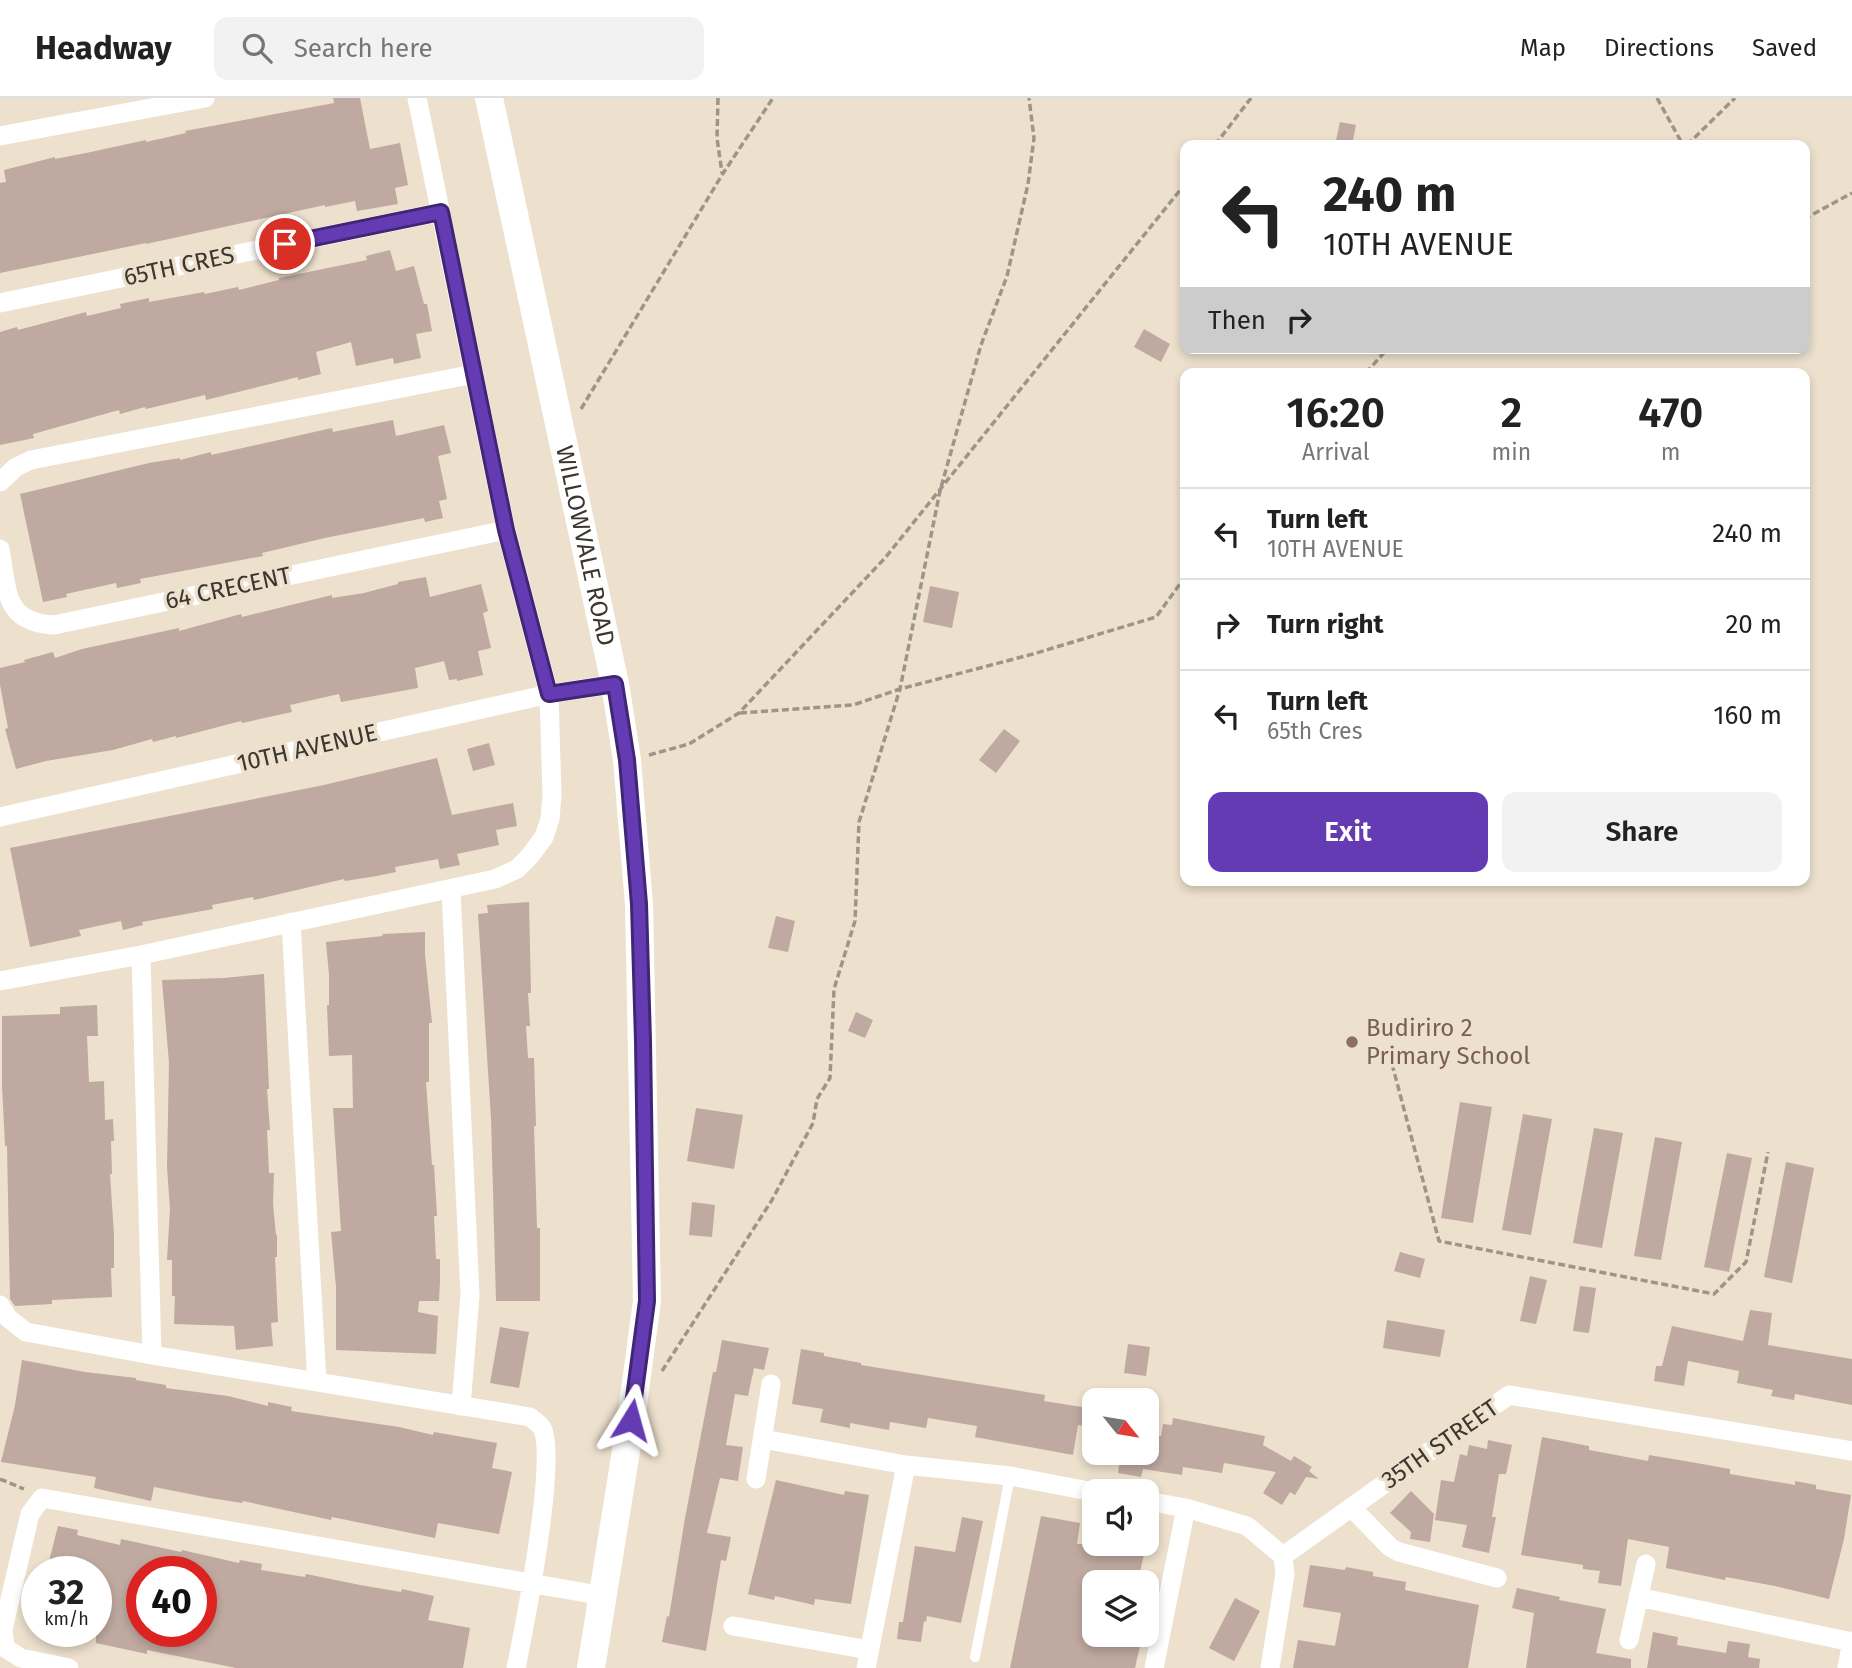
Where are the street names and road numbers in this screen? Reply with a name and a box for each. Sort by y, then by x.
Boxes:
street label: 65TH CRES [121,241,237,291]
street label: WILLOWVALE ROAD [550,443,620,648]
street label: 64 CRECENT [163,561,294,615]
street label: 10TH AVENUE [234,718,380,778]
street label: 35TH STREET [1376,1393,1504,1494]

